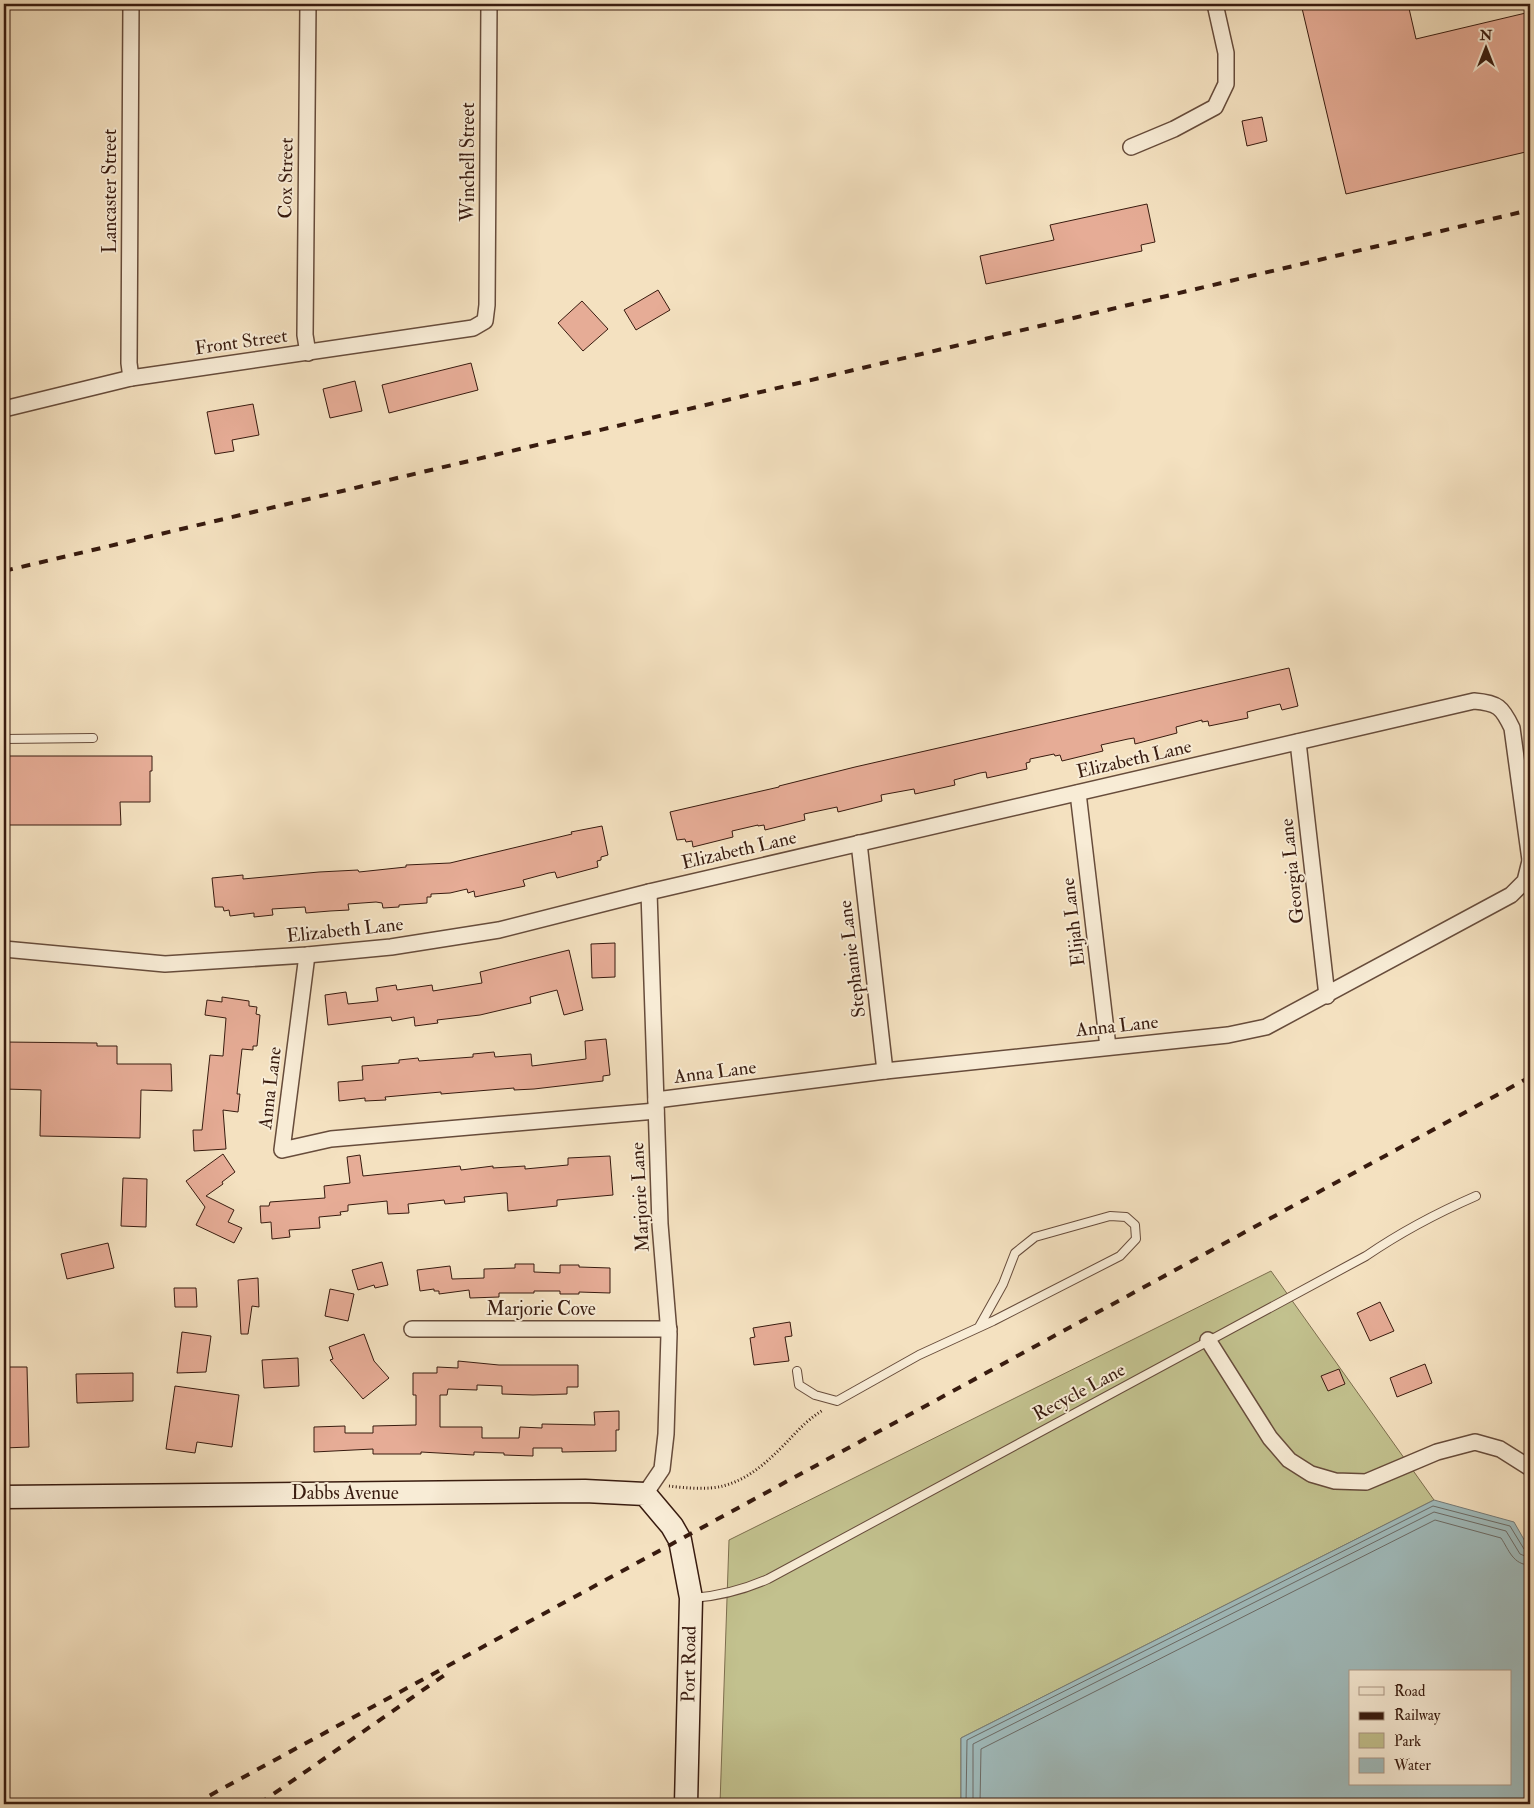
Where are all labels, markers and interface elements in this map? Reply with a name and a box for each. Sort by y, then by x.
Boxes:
north arrow [1462,22,1512,72]
text: N [1479,27,1493,44]
street label: Winchell Street [456,102,480,223]
street label: Lancaster Street [98,129,122,253]
street label: Cox Street [273,137,299,219]
street label: Front Street [193,324,289,360]
street label: Elizabeth Lane [1074,734,1194,784]
street label: Georgia Lane [1275,817,1309,925]
street label: Elizabeth Lane [679,825,799,875]
street label: Elijah Lane [1056,876,1090,968]
street label: Stephanie Lane [833,899,872,1019]
street label: Elizabeth Lane [285,912,405,948]
street label: Anna Lane [1074,1010,1159,1042]
street label: Anna Lane [253,1045,287,1132]
street label: Anna Lane [671,1055,758,1089]
street label: Marjorie Lane [625,1141,655,1253]
street label: Marjorie Cove [486,1297,596,1321]
street label: Recycle Lane [1029,1358,1129,1426]
street label: Dabbs Avenue [291,1481,399,1505]
street label: Port Road [676,1625,702,1703]
legend [1349,1670,1512,1786]
text: Road [1394,1682,1426,1701]
text: Railway [1394,1706,1441,1725]
text: Park [1394,1732,1421,1751]
text: Water [1393,1756,1431,1775]

